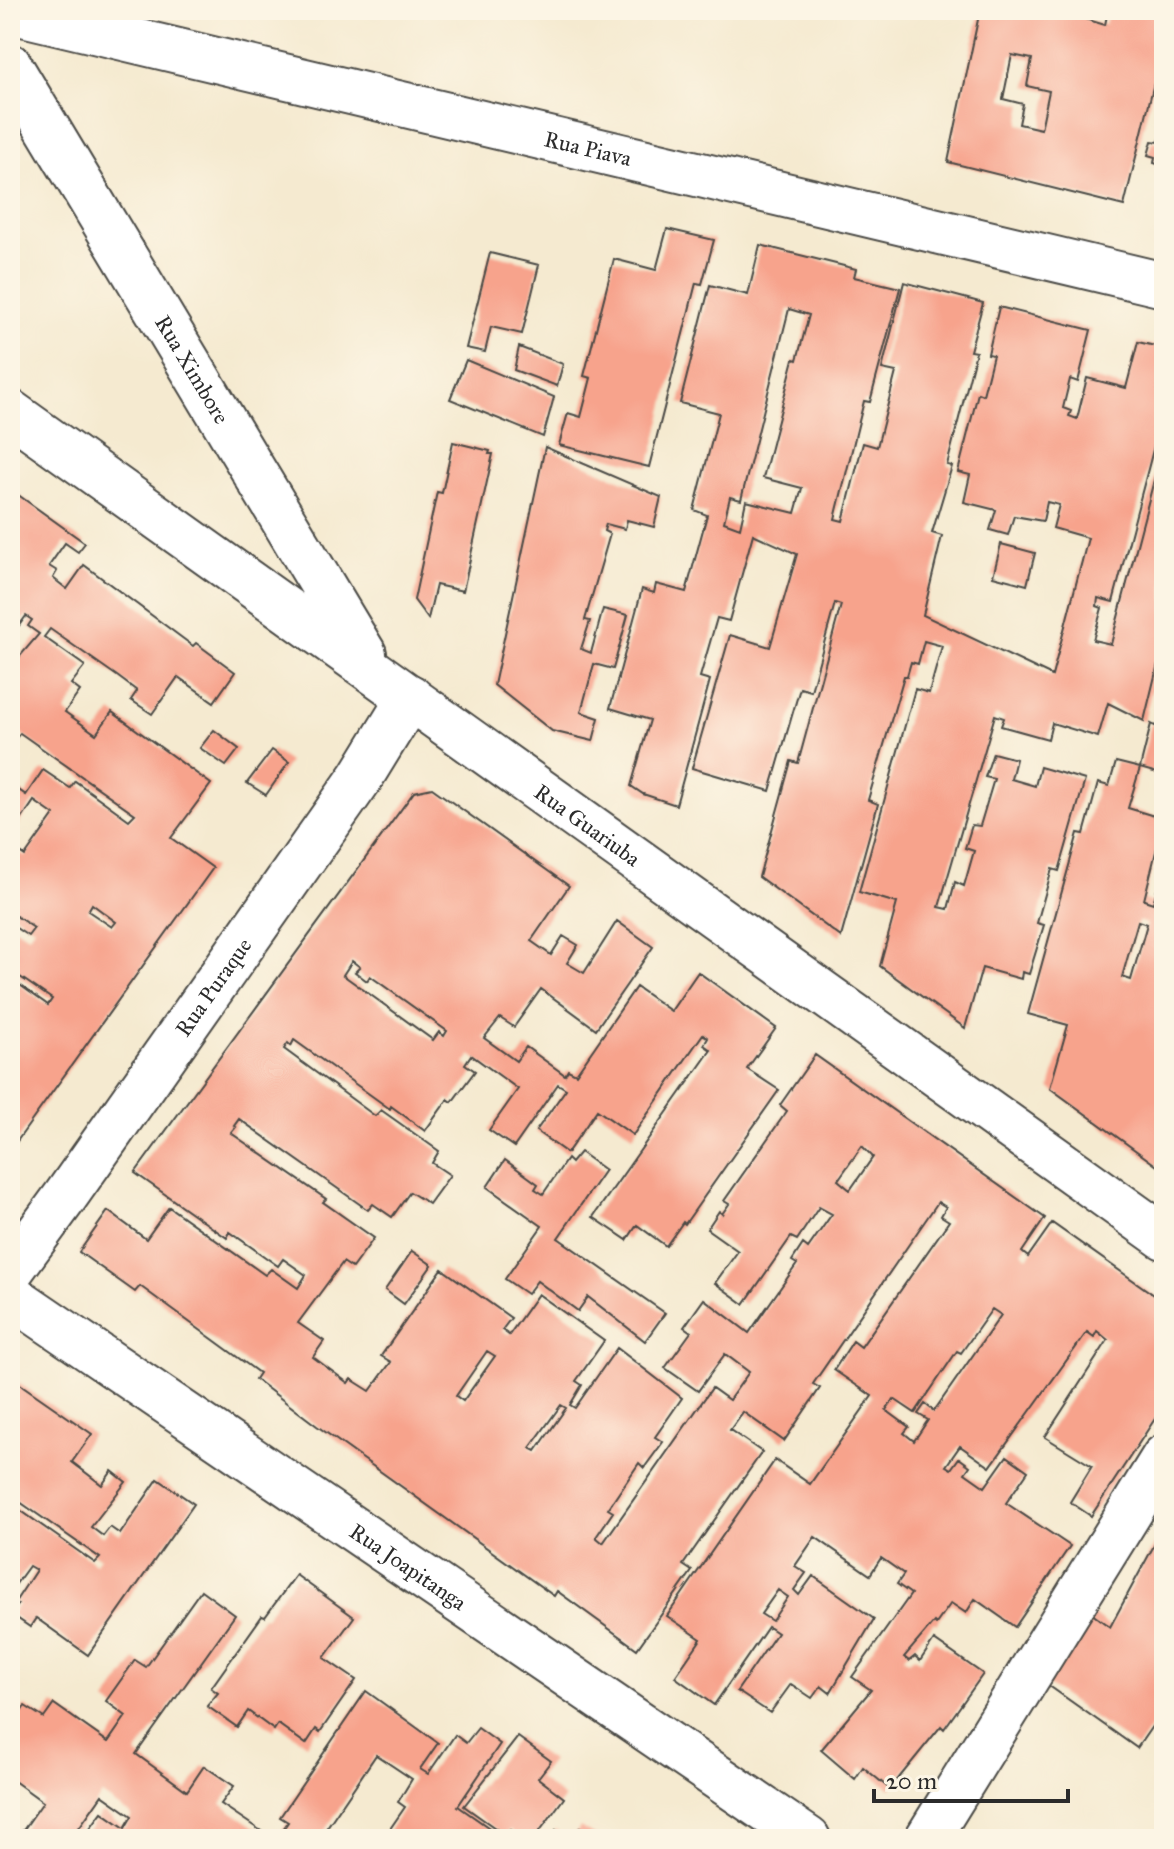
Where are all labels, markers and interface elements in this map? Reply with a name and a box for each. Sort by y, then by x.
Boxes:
street label: Rua Piava [542,125,635,172]
street label: Rua Ximbore [150,310,236,428]
street label: Rua Guariuba [529,778,646,872]
street label: Rua Puraque [169,932,257,1041]
street label: Rua Joapitanga [345,1517,472,1616]
scale bar [874,1753,1068,1803]
text: 20 m [886,1766,937,1796]

